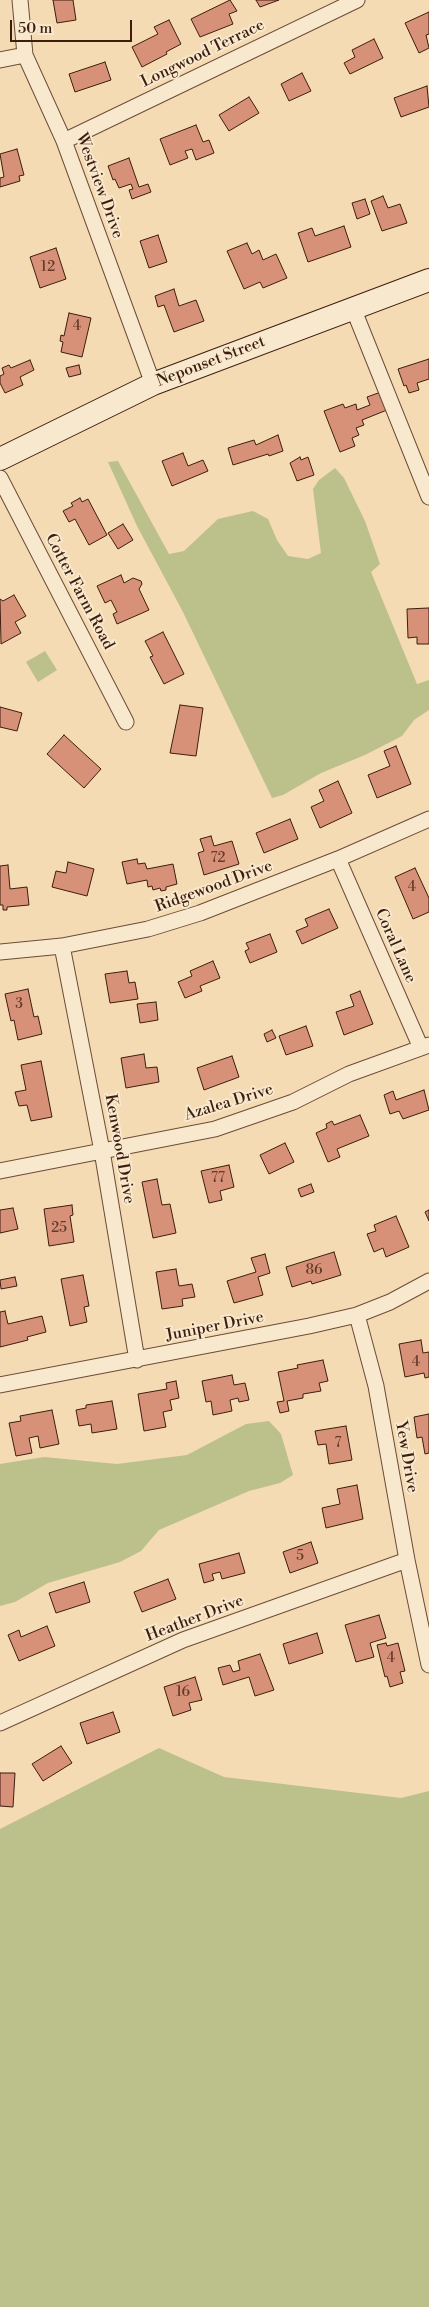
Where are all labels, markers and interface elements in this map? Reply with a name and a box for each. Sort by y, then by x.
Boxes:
scale bar [12,10,135,42]
street label: Longwood Terrace [138,16,268,92]
text: 50 m [18,19,52,38]
street label: Westview Drive [71,131,127,241]
house number: 12 [41,260,55,276]
house number: 4 [73,319,81,335]
street label: Neponset Street [154,332,268,392]
street label: Cotter Farm Road [40,531,118,653]
house number: 72 [211,851,225,867]
street label: Ridgewood Drive [153,857,275,917]
house number: 4 [408,880,416,896]
street label: Coral Lane [370,906,420,986]
house number: 3 [15,997,23,1013]
street label: Azalea Drive [182,1080,276,1126]
street label: Kenwood Drive [100,1093,138,1205]
house number: 77 [211,1171,225,1187]
house number: 25 [51,1221,67,1237]
house number: 86 [305,1263,323,1279]
street label: Juniper Drive [165,1308,265,1346]
house number: 4 [412,1355,420,1371]
street label: Yew Drive [390,1420,422,1494]
house number: 7 [334,1436,342,1452]
house number: 5 [296,1549,304,1565]
street label: Heather Drive [143,1592,247,1646]
house number: 4 [387,1651,395,1667]
house number: 16 [176,1685,190,1701]

